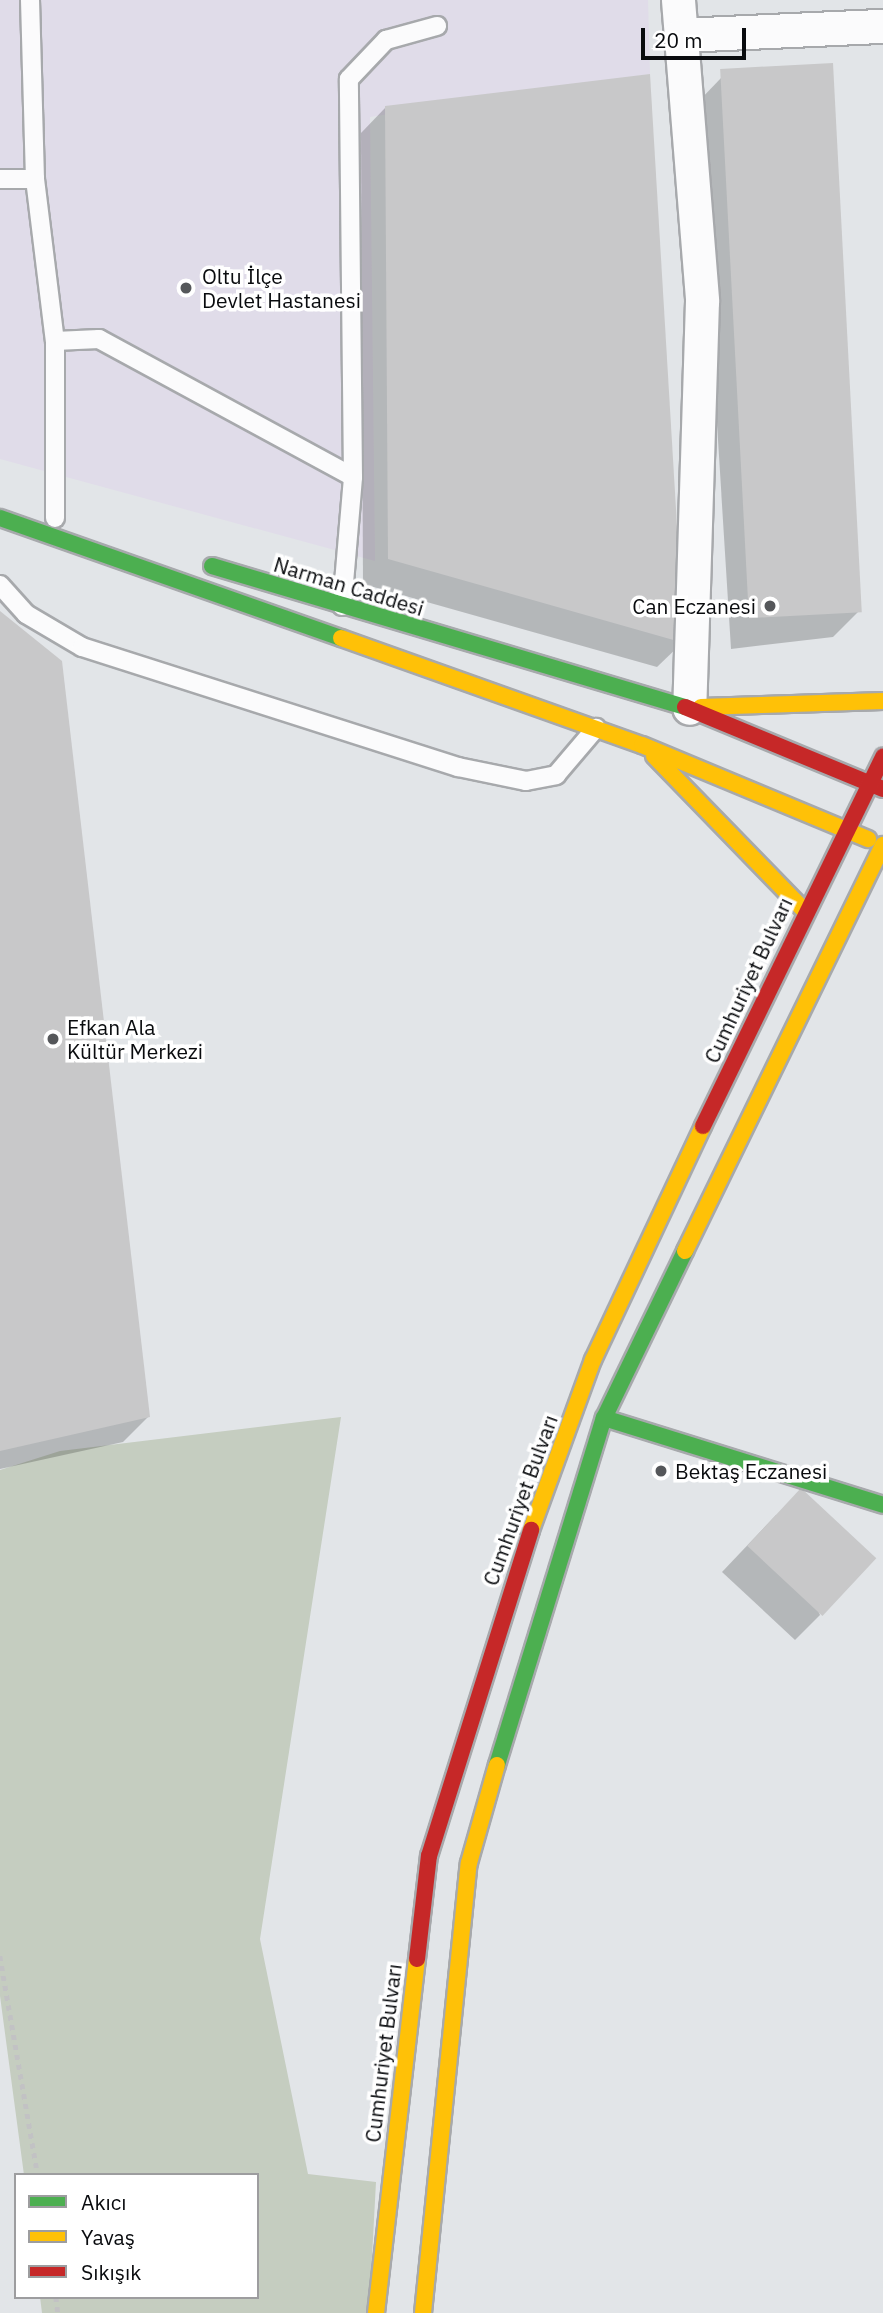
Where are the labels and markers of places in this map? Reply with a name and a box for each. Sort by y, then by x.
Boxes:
place label: Oltu İlçe Devlet Hastanesi [202,263,361,313]
marker: Oltu İlçe Devlet Hastanesi [176,278,196,298]
place label: Can Eczanesi [632,593,756,619]
marker: Can Eczanesi [762,598,778,614]
place label: Efkan Ala Kültür Merkezi [67,1014,203,1064]
marker: Efkan Ala Kültür Merkezi [45,1031,61,1047]
place label: Bektaş Eczanesi [675,1458,827,1484]
marker: Bektaş Eczanesi [653,1463,669,1479]

